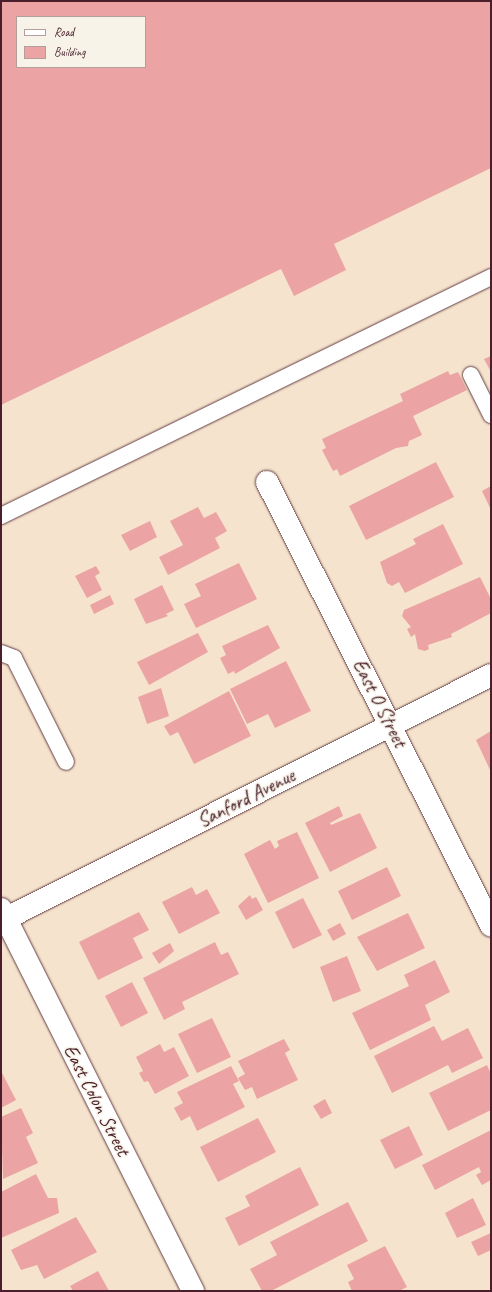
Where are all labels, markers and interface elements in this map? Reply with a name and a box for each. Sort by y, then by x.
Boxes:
legend [16,16,146,68]
text: Road [54,24,74,40]
text: Building [54,44,86,60]
street label: East O Street [348,655,412,751]
street label: Sanford Avenue [193,763,299,833]
street label: East Colon Street [59,1040,135,1160]

